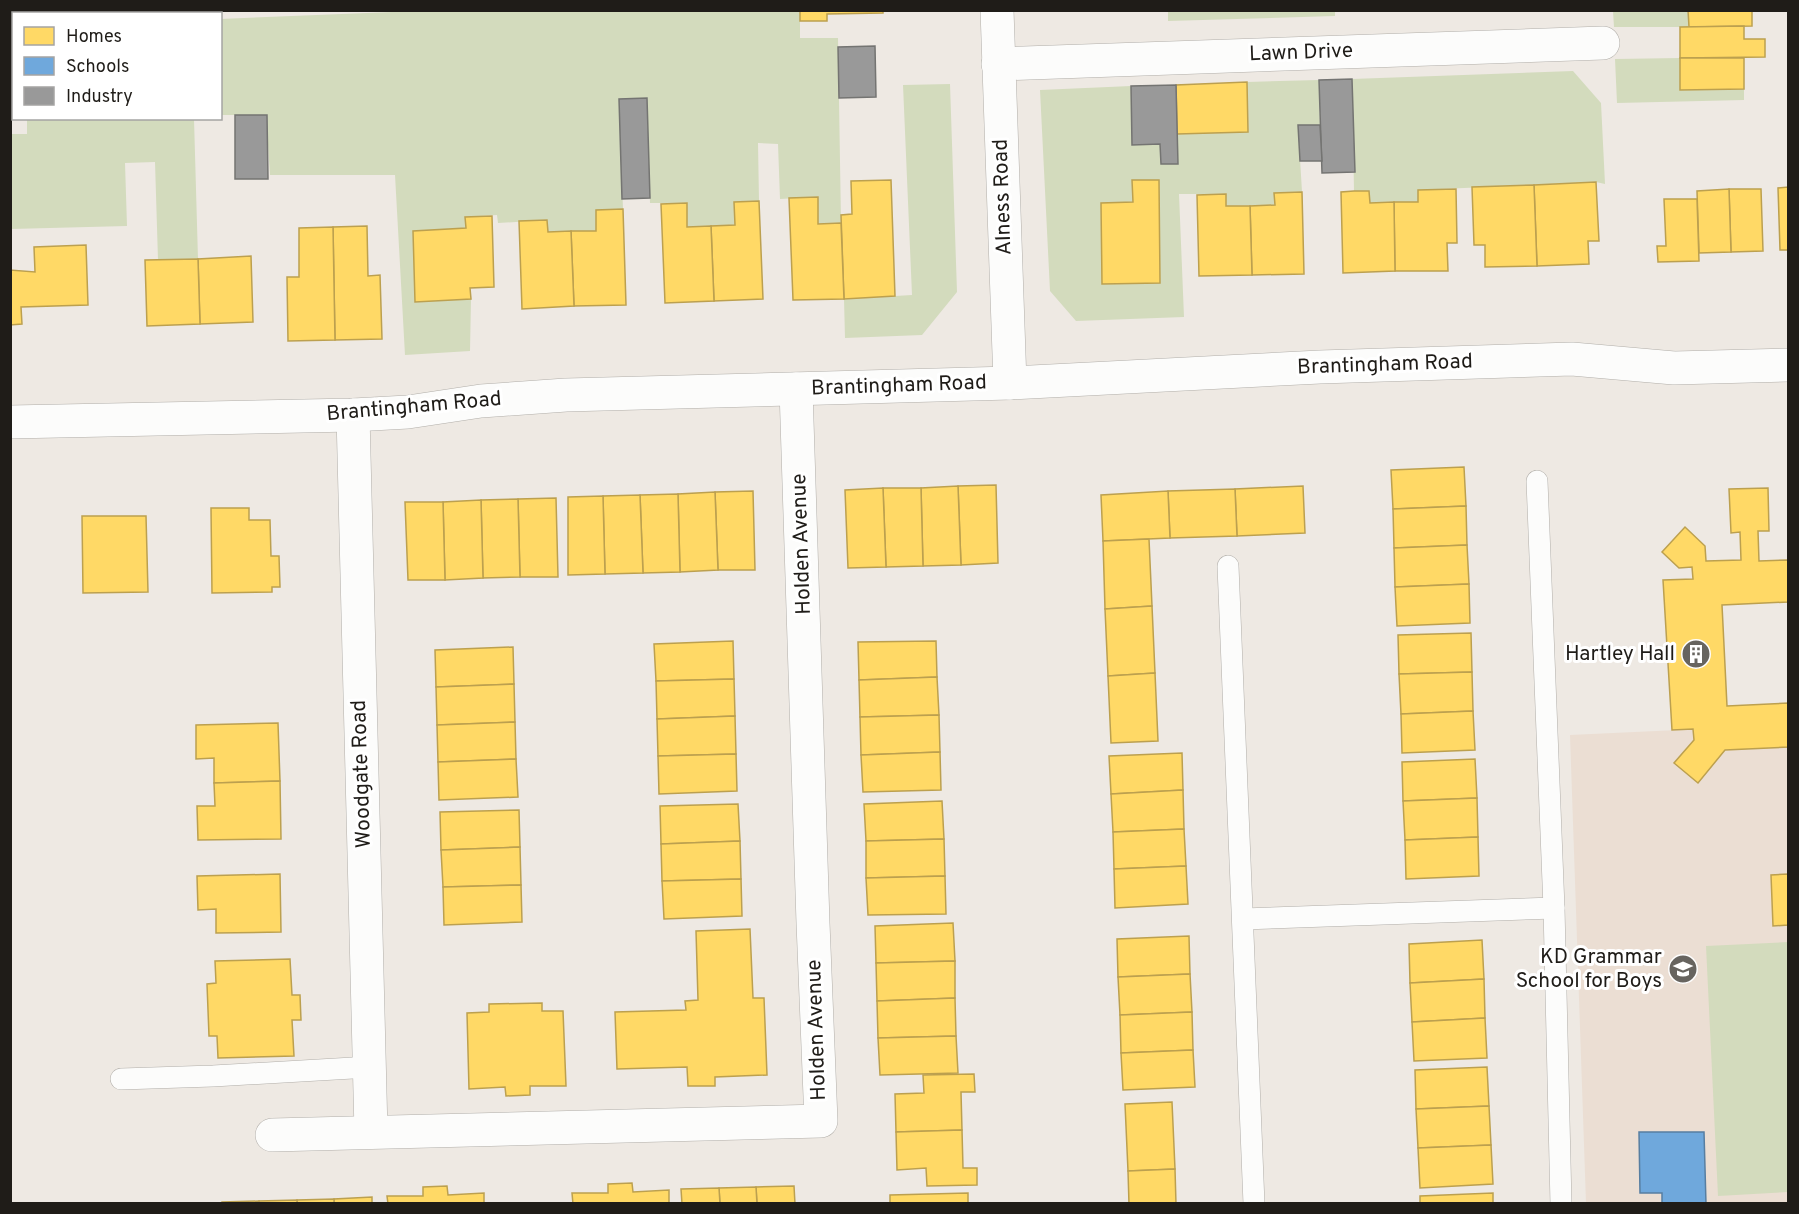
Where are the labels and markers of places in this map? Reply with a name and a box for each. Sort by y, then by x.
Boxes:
building icon: Hartley Hall [1680,638,1712,670]
place label: Hartley Hall [1565,641,1675,668]
place label: KD Grammar School for Boys [1516,944,1662,995]
school or university icon: KD Grammar School for Boys [1667,953,1699,985]

